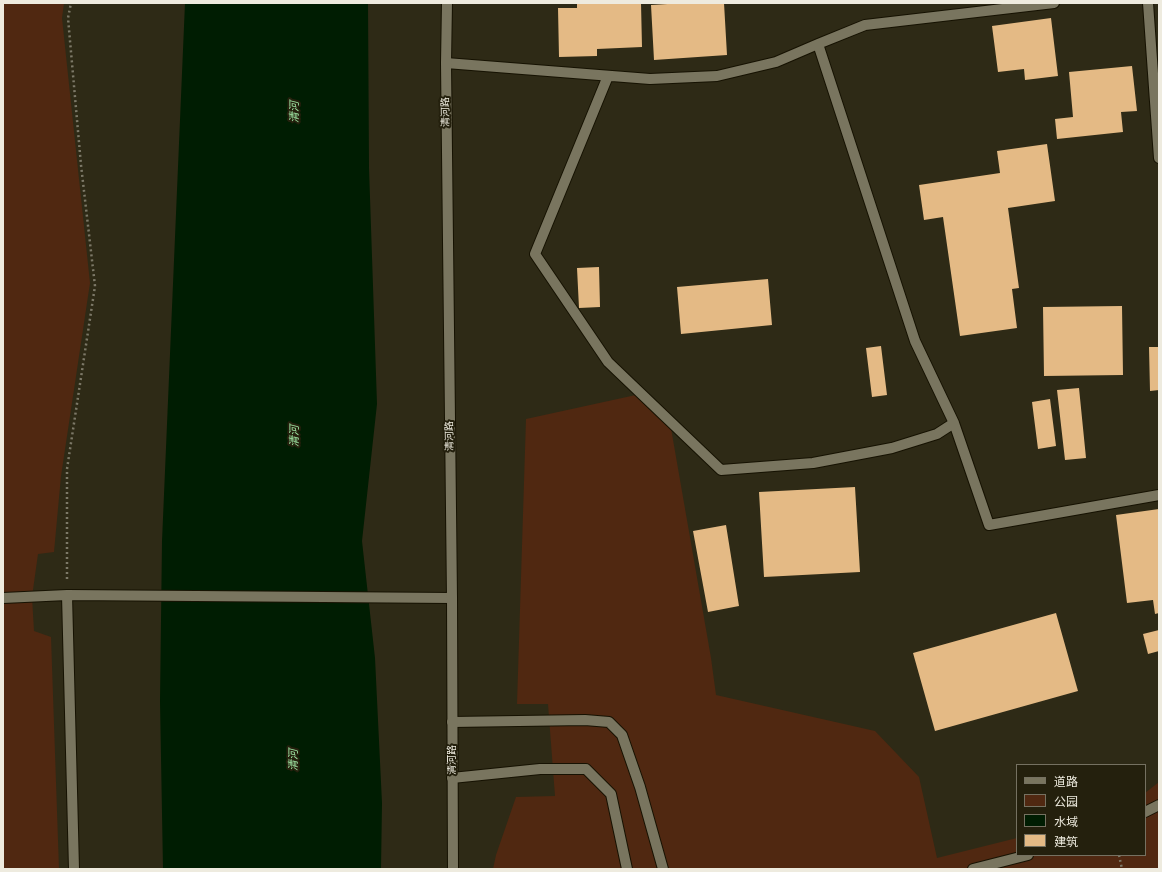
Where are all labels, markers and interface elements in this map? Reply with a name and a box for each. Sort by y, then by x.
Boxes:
street label: 清河路 [440,97,452,127]
water label: 清河 [288,101,302,123]
street label: 清河路 [444,421,456,451]
water label: 清河 [288,425,302,447]
street label: 清河路 [446,745,458,775]
water label: 清河 [287,749,301,771]
legend [1016,764,1146,856]
text: 道路 [1054,775,1078,789]
text: 公园 [1054,795,1078,809]
text: 水域 [1054,815,1078,829]
text: 建筑 [1054,835,1078,849]

